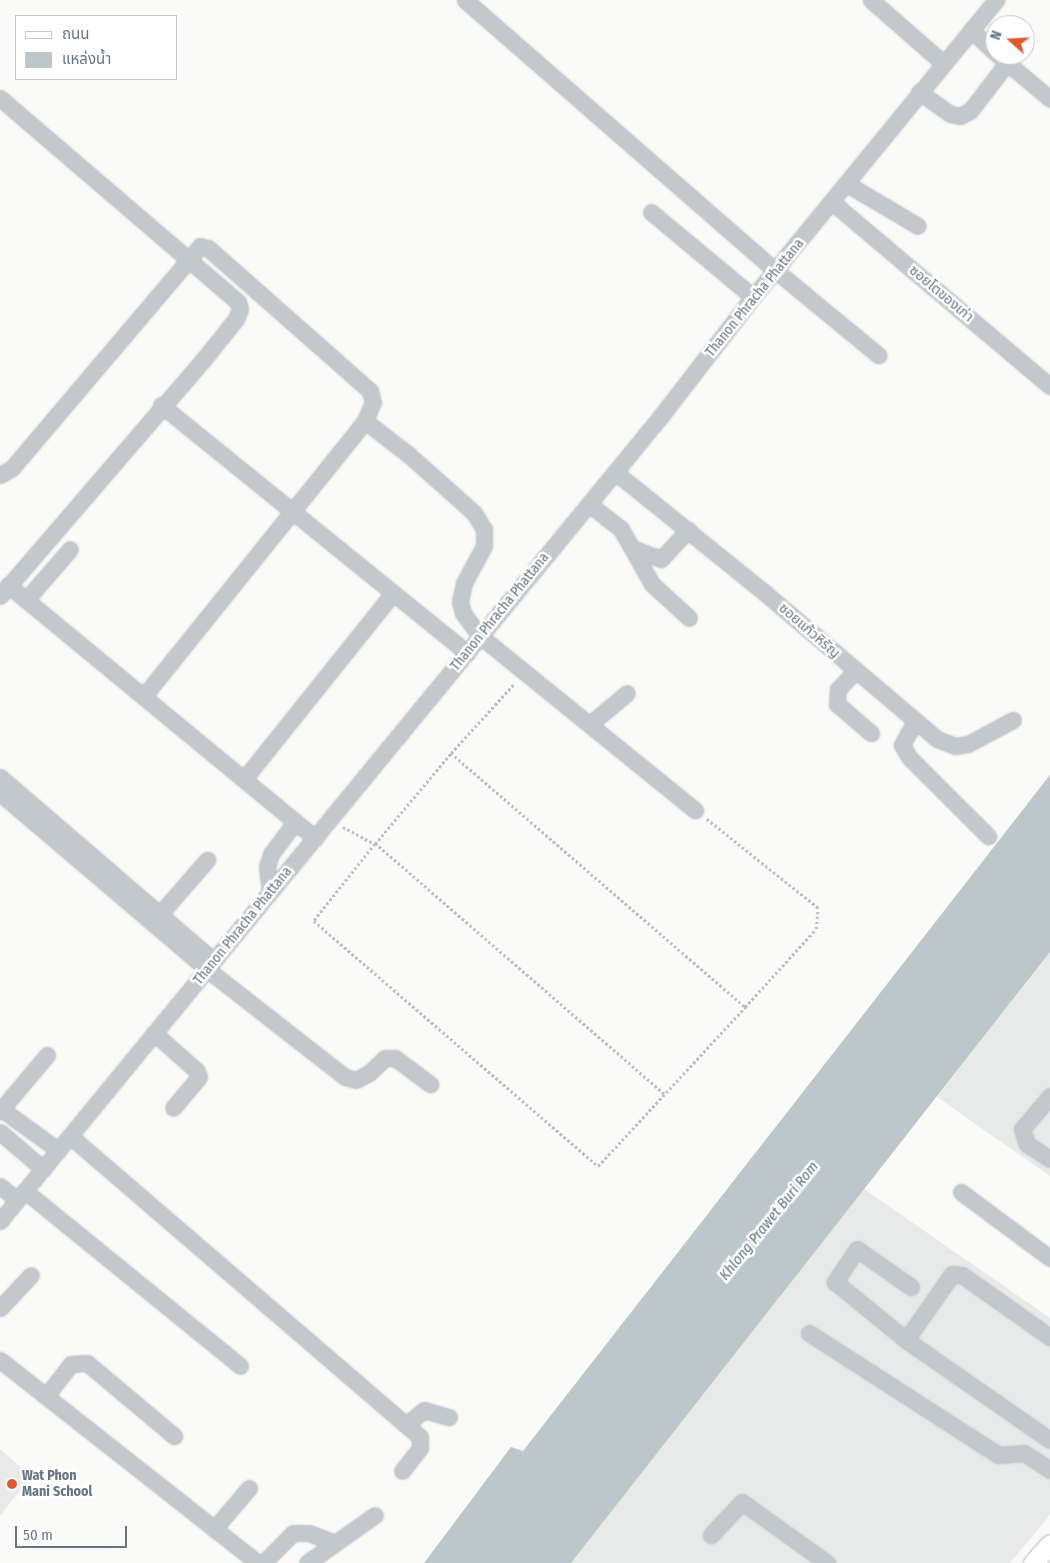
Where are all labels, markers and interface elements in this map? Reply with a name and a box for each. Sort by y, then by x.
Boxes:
legend [15,15,178,80]
north arrow [985,15,1035,65]
text: ถนน [62,25,89,43]
text: N [987,29,1006,42]
text: แหล่งน้ำ [62,50,111,68]
street label: Thanon Phracha Phattana [702,236,808,360]
street label: ซอยโตของเก่า [905,262,977,326]
street label: Thanon Phracha Phattana [447,550,553,674]
street label: ซอยแก้วหิรัญ [775,600,843,662]
street label: Thanon Phracha Phattana [190,864,296,988]
water label: Khlong Prawet Buri Rom [716,1158,822,1284]
place label: Wat Phon Mani School [22,1468,92,1500]
marker: Wat Phon Mani School [6,1478,18,1490]
scale bar [18,1516,130,1548]
text: 50 m [23,1526,53,1544]

